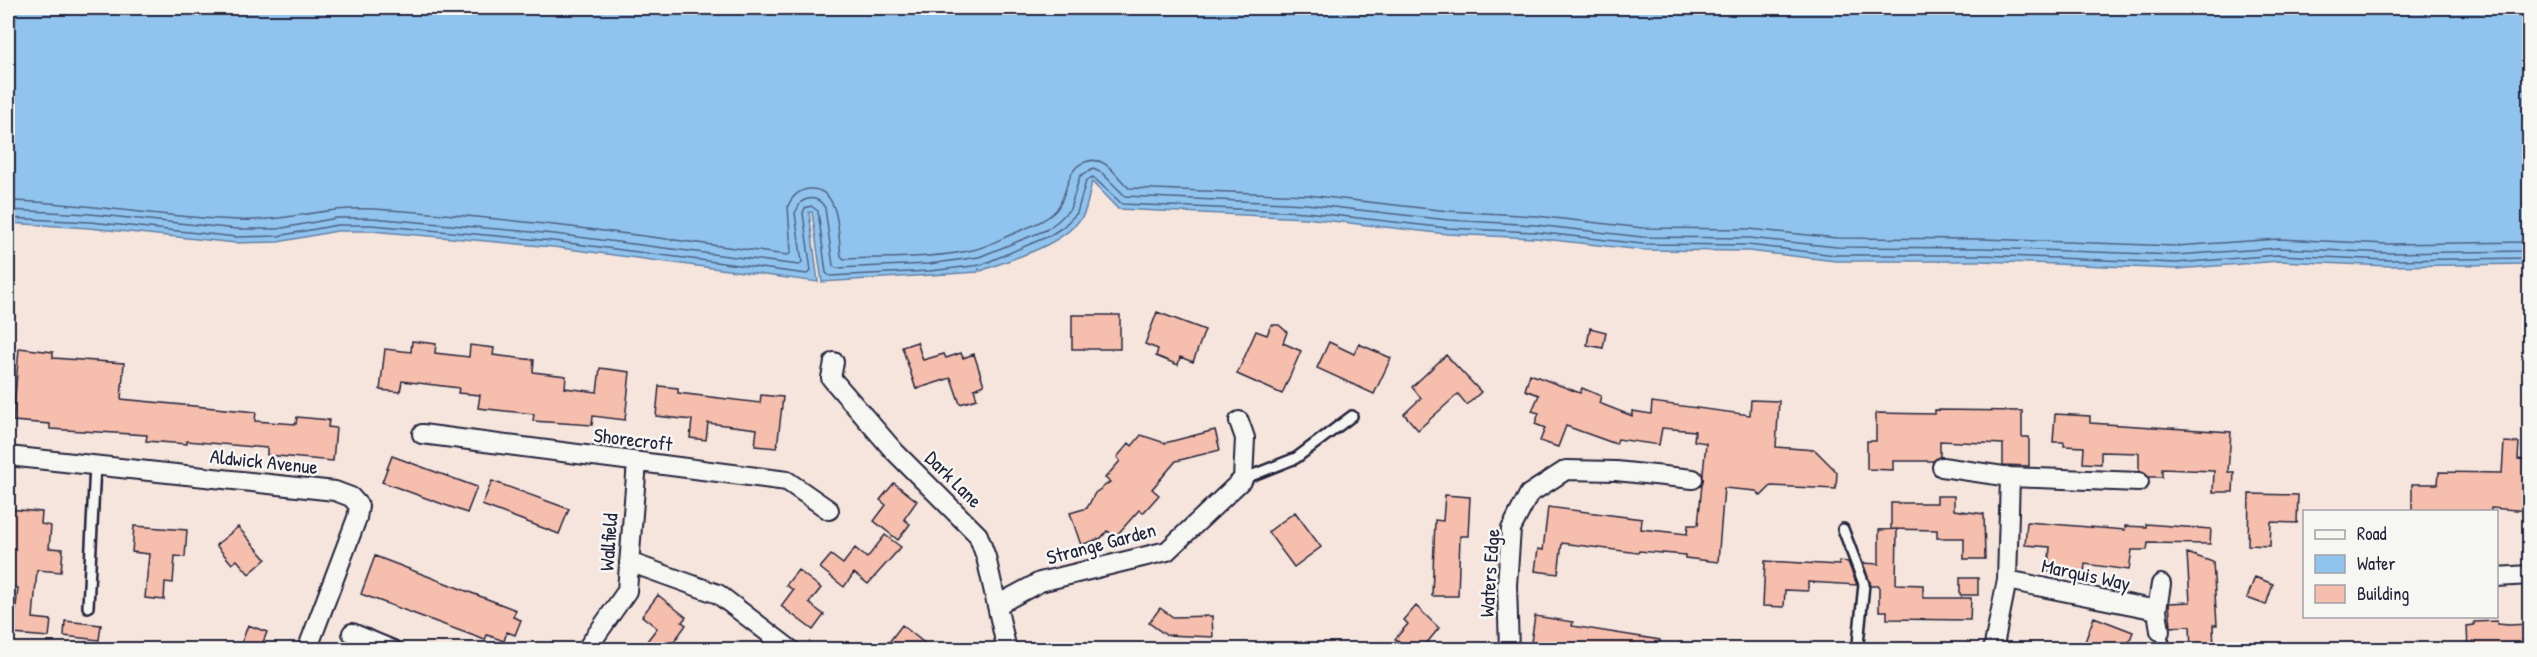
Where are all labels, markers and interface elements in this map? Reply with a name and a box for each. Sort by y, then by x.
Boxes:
street label: Shorecroft [592,421,675,457]
street label: Aldwick Avenue [209,442,319,480]
street label: Dark Lane [920,445,988,513]
legend [2303,510,2498,618]
street label: Wallfield [593,512,623,572]
street label: Strange Garden [1043,515,1159,571]
text: Road [2357,521,2387,546]
street label: Waters Edge [1472,528,1506,618]
street label: Marquis Way [2039,551,2133,597]
text: Water [2357,551,2395,576]
text: Building [2357,581,2409,606]

